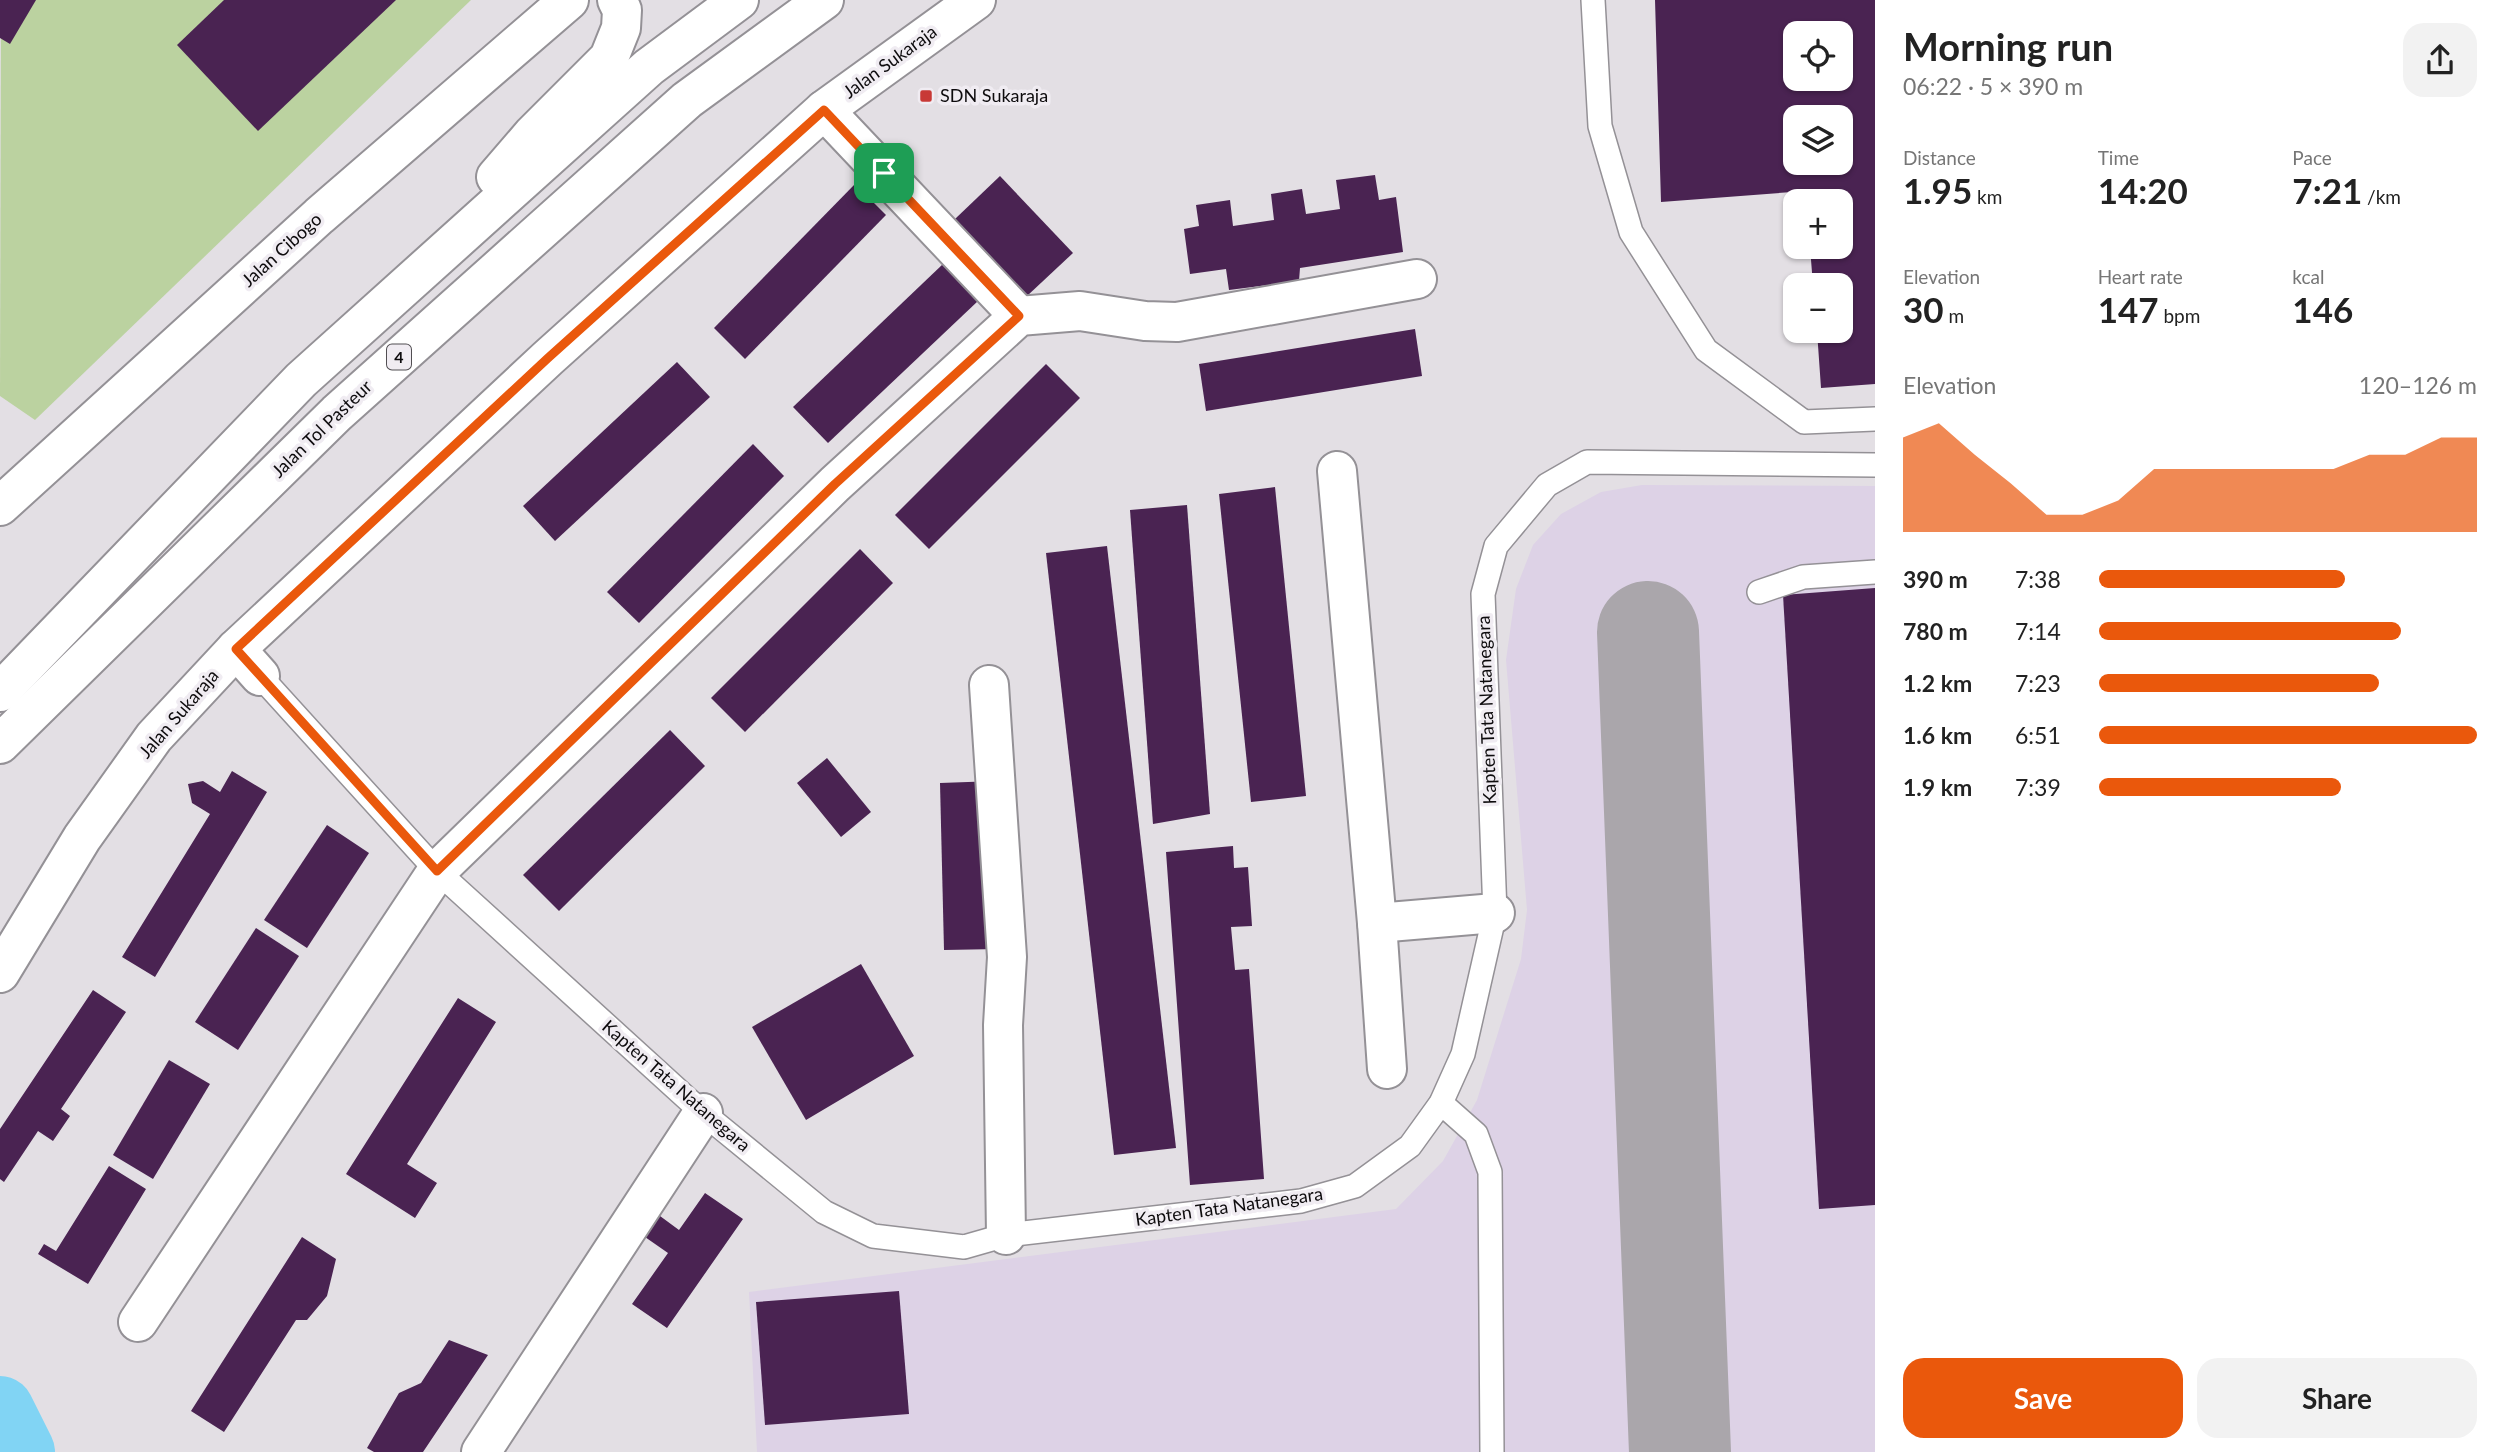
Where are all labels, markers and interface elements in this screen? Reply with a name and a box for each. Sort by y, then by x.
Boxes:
street label: Jalan Sukaraja [838,20,941,103]
map controls [1783,21,1853,343]
button: locate [1783,21,1853,91]
text: Morning run [1903,23,2113,69]
button: share [2403,23,2477,97]
text: 06:22 · 5 × 390 m [1903,72,2083,100]
place label: SDN Sukaraja [940,84,1048,106]
marker: SDN Sukaraja [918,88,934,104]
button: layers [1783,105,1853,175]
pin [854,143,914,203]
text: Distance [1903,146,1976,169]
text: Time [2098,146,2139,169]
text: Pace [2292,146,2332,169]
icon: arrive [865,154,903,192]
text: 1.95 [1903,169,1972,211]
text: 14:20 [2098,169,2188,211]
text: 7:21 [2292,169,2362,211]
text: km [1972,185,2002,208]
text: /km [2362,185,2401,208]
button: + [1783,189,1853,259]
street label: Jalan Cibogo [237,208,326,291]
text: Elevation [1903,265,1980,288]
text: Heart rate [2098,265,2183,288]
text: kcal [2292,265,2324,288]
button: − [1783,273,1853,343]
text: 30 [1903,288,1944,330]
text: 147 [2098,288,2159,330]
text: 146 [2292,288,2353,330]
text: m [1944,304,1964,327]
text: bpm [2159,304,2200,327]
road number: 4 [387,344,411,370]
text: Elevation [1903,371,1996,399]
text: 120–126 m [2359,371,2477,399]
street label: Jalan Tol Pasteur [267,375,376,482]
text: 390 m [1903,565,1968,593]
text: 7:38 [2015,565,2061,593]
street label: Kapten Tata Natanegara [1472,615,1500,805]
text: 780 m [1903,617,1968,645]
text: 7:14 [2015,617,2061,645]
street label: Jalan Sukaraja [134,664,223,762]
text: 1.2 km [1903,669,1972,697]
text: 7:23 [2015,669,2061,697]
text: 1.6 km [1903,721,1972,749]
text: 6:51 [2015,721,2061,749]
text: 1.9 km [1903,773,1972,801]
text: 7:39 [2015,773,2061,801]
street label: Kapten Tata Natanegara [598,1015,755,1156]
street label: Kapten Tata Natanegara [1134,1182,1324,1230]
button: Save [1903,1358,2183,1438]
button: Share [2197,1358,2477,1438]

